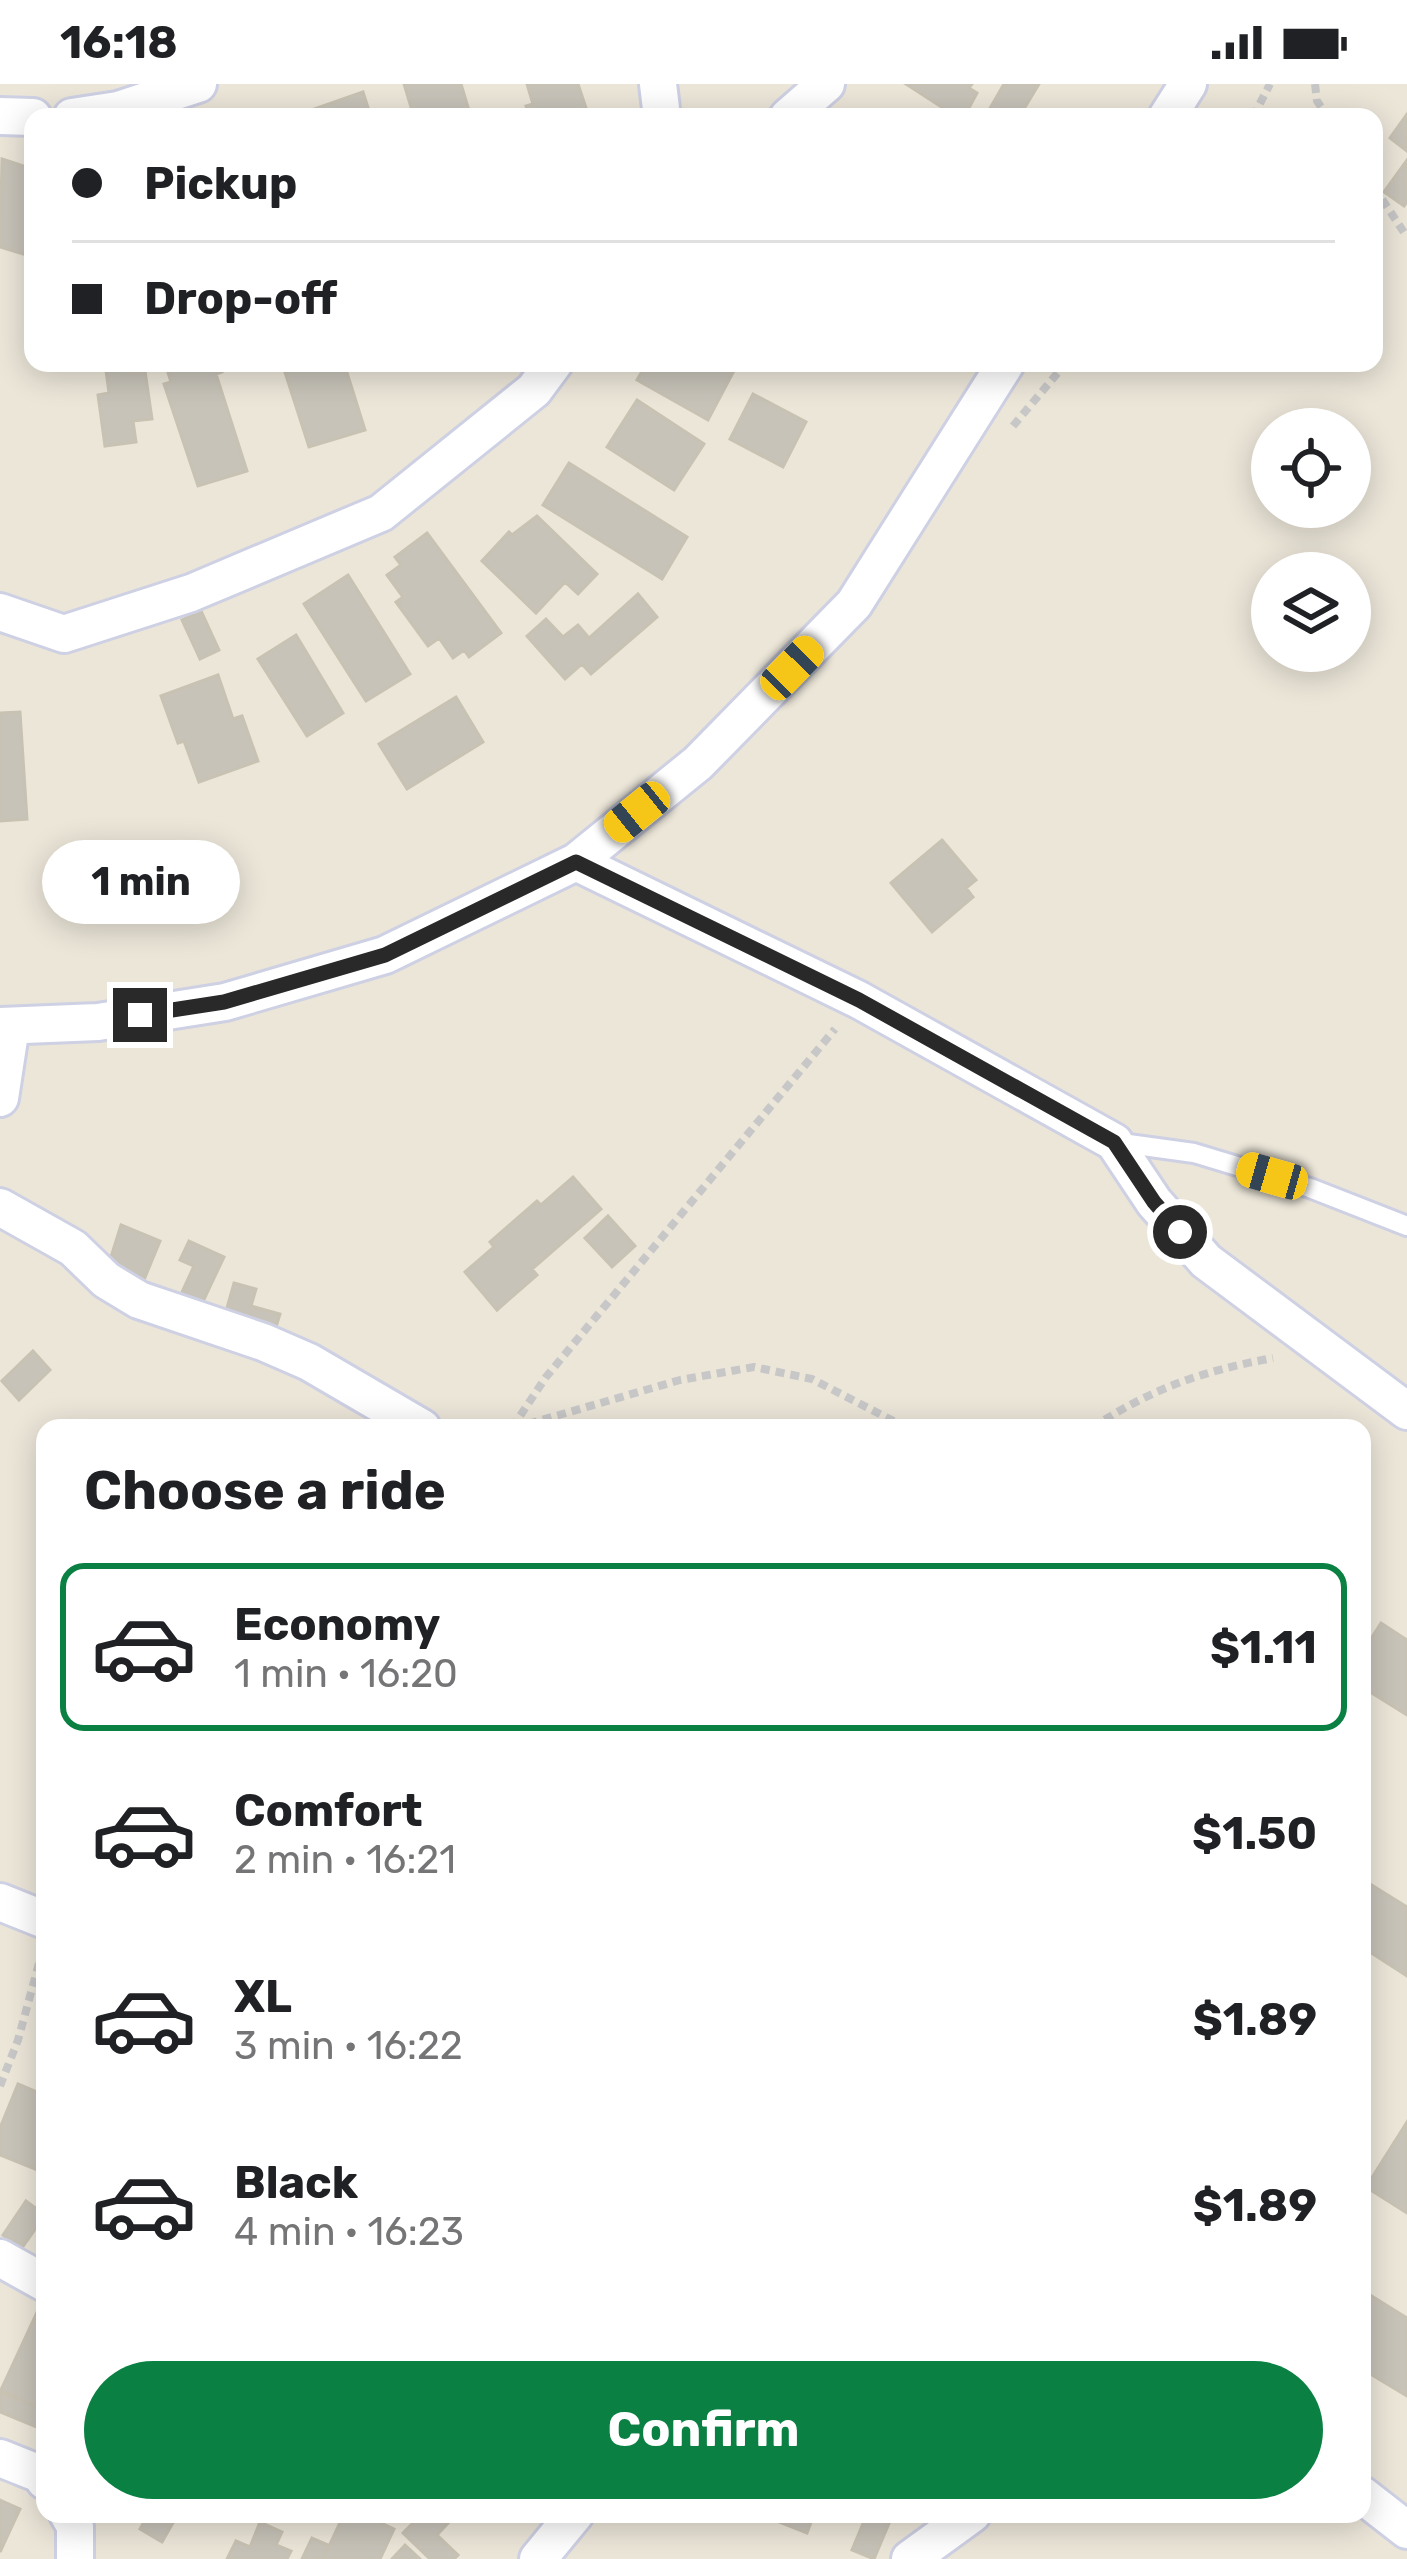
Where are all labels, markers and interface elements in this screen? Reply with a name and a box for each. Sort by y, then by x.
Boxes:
text: 16:18 [60,16,178,69]
text: Pickup [144,157,297,210]
text: Drop-off [144,272,337,325]
map controls [1251,408,1371,672]
button: locate [1251,408,1371,528]
button: layers [1251,552,1371,672]
car [754,630,830,706]
car [598,775,676,849]
callout: 1 min [41,841,239,925]
text: 1 min [91,859,191,905]
route end [113,988,167,1042]
car [1232,1149,1312,1203]
route start [1153,1205,1207,1259]
text: Choose a ride [84,1459,446,1523]
icon: car [90,1593,198,1701]
text: Economy [234,1598,440,1651]
text: $1.11 [1210,1621,1317,1674]
text: 1 min · 16:20 [234,1651,458,1697]
icon: car [90,1779,198,1887]
text: Comfort [234,1784,423,1837]
text: $1.50 [1192,1807,1317,1860]
text: 2 min · 16:21 [234,1837,456,1883]
icon: car [90,1965,198,2073]
text: XL [234,1970,292,2023]
text: $1.89 [1193,1993,1317,2046]
text: 3 min · 16:22 [234,2023,463,2069]
icon: car [90,2151,198,2259]
text: Black [234,2156,358,2209]
text: $1.89 [1193,2179,1317,2232]
text: 4 min · 16:23 [234,2209,464,2255]
button: Confirm [84,2361,1323,2499]

